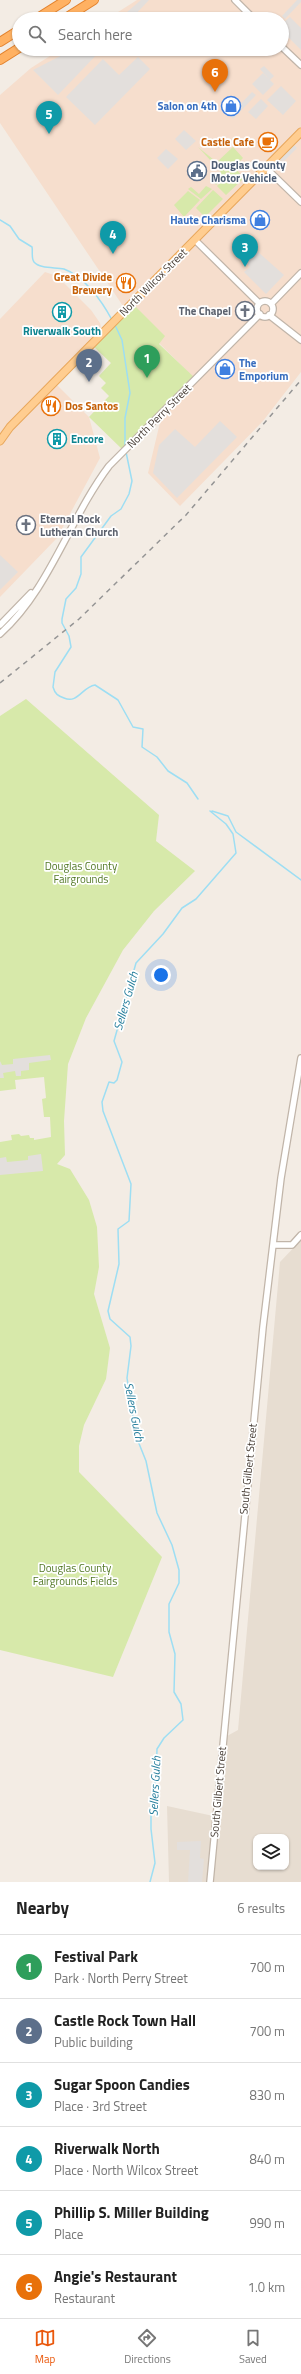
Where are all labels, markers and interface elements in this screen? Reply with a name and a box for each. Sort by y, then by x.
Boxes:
search box [12,12,289,56]
icon: search [26,23,48,45]
text: Search here [58,23,132,46]
pin: 6 [202,59,228,92]
shop icon: Salon on 4th [220,95,242,117]
place label: Salon on 4th [157,98,217,114]
pin: 5 [36,101,62,134]
cafe icon: Castle Cafe [257,131,279,153]
place label: Castle Cafe [201,134,254,150]
place label: Douglas County Motor Vehicle [211,157,286,186]
public building icon: Douglas County Motor Vehicle [186,160,208,182]
shop icon: Haute Charisma [249,209,271,231]
place label: Haute Charisma [170,212,246,228]
pin: 4 [100,221,126,254]
pin: 3 [232,234,258,267]
street label: North Wilcox Street [116,244,191,319]
place label: Great Divide Brewery [54,269,112,298]
restaurant icon: Great Divide Brewery [115,272,137,294]
church icon: The Chapel [234,300,256,322]
building icon: Riverwalk South [51,301,73,323]
place label: The Chapel [179,303,231,319]
place label: Riverwalk South [23,323,101,339]
pin: 1 [134,345,160,378]
pin: 2 [76,349,102,382]
place label: The Emporium [239,355,288,384]
shop icon: The Emporium [214,358,236,380]
street label: North Perry Street [123,380,195,452]
restaurant icon: Dos Santos [40,395,62,417]
place label: Dos Santos [65,398,118,414]
building icon: Encore [46,428,68,450]
place label: Encore [71,431,104,447]
place label: Eternal Rock Lutheran Church [40,511,118,540]
church icon: Eternal Rock Lutheran Church [15,514,37,536]
park label: Douglas County Fairgrounds [45,858,118,887]
your location [151,965,171,985]
water label: Sellers Gulch [108,968,143,1032]
water label: Sellers Gulch [119,1381,150,1444]
street label: South Gilbert Street [235,1423,261,1515]
park label: Douglas County Fairgrounds Fields [33,1560,117,1589]
street label: South Gilbert Street [206,1746,230,1838]
water label: Sellers Gulch [143,1754,166,1816]
map controls [253,1834,289,1870]
button: layers [253,1834,289,1870]
text: Nearby [16,1895,69,1921]
text: 6 results [237,1898,285,1918]
text: Festival Park [54,1945,138,1968]
text: 1 [25,1957,33,1977]
text: 700 m [249,1957,285,1977]
text: Park · North Perry Street [54,1968,188,1988]
text: Castle Rock Town Hall [54,2009,196,2032]
text: 2 [25,2021,33,2041]
text: 700 m [249,2021,285,2041]
text: Public building [54,2032,133,2052]
text: Sugar Spoon Candies [54,2073,190,2096]
text: 3 [25,2085,33,2105]
text: 830 m [249,2085,285,2105]
text: Place · 3rd Street [54,2096,147,2116]
text: Riverwalk North [54,2137,160,2160]
text: 4 [25,2149,33,2169]
text: 840 m [249,2149,285,2169]
text: Place · North Wilcox Street [54,2160,198,2180]
text: Phillip S. Miller Building [54,2201,209,2224]
text: 5 [25,2213,33,2233]
text: 990 m [249,2213,285,2233]
text: Place [54,2224,83,2244]
text: Angie's Restaurant [54,2265,177,2288]
text: 6 [25,2277,33,2297]
text: 1.0 km [248,2277,285,2297]
text: Restaurant [54,2288,115,2308]
tab: Map [34,2327,56,2367]
tab: Directions [124,2327,171,2367]
tab: Saved [239,2327,267,2367]

